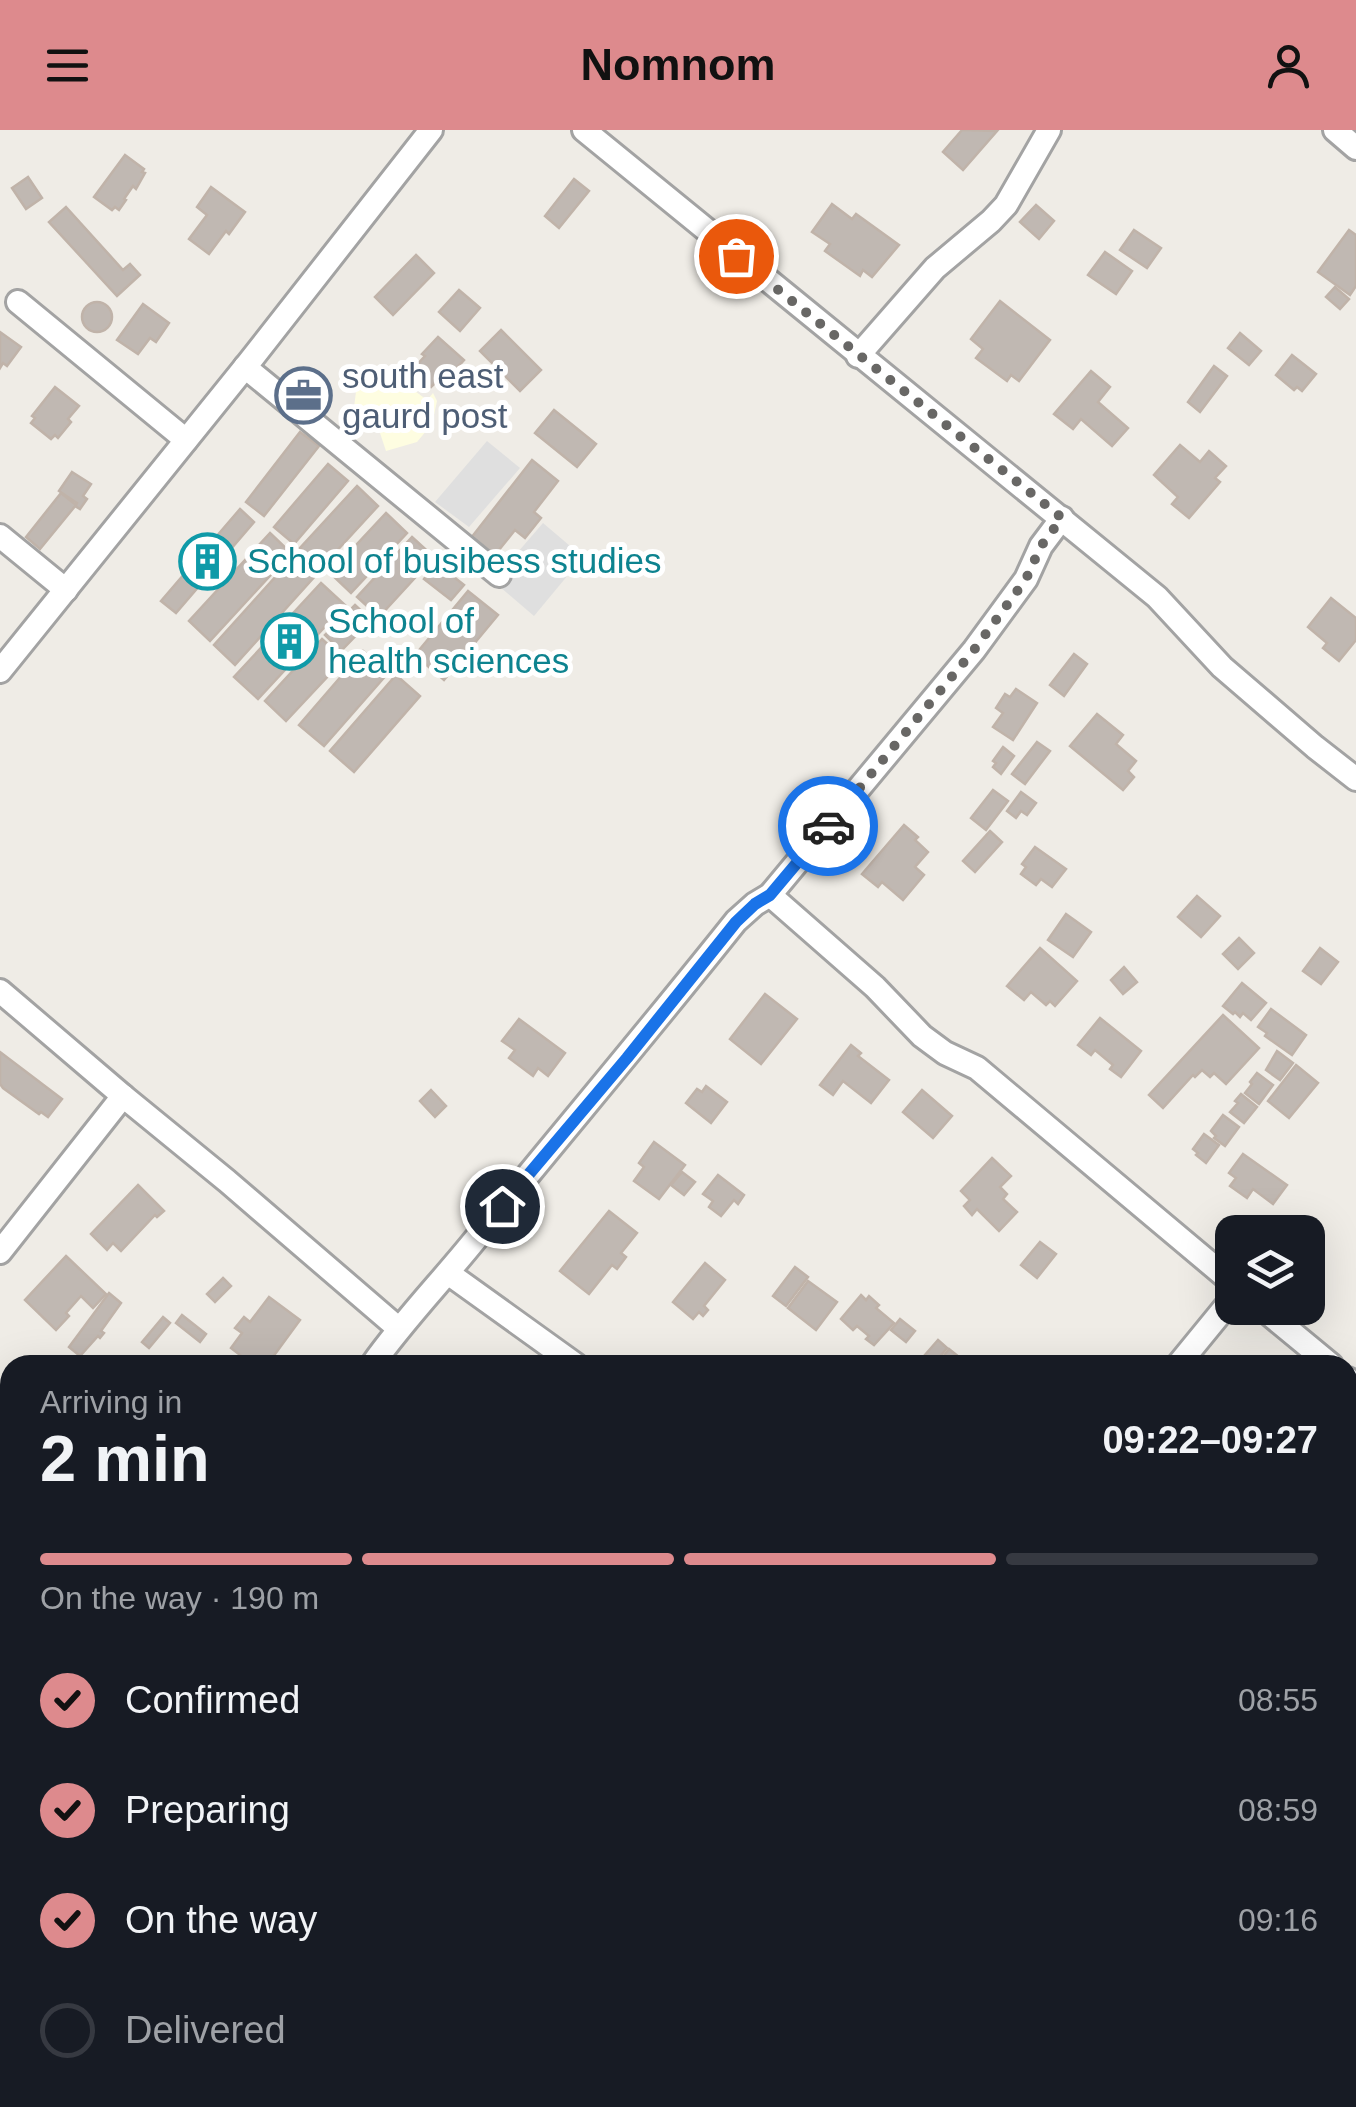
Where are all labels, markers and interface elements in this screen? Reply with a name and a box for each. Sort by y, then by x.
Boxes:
icon: menu [40,38,95,93]
icon: person [1261,38,1316,93]
text: Nomnom [581,39,776,90]
pin [694,214,779,299]
icon: bag [709,229,764,284]
place label: south east gaurd post [342,356,508,435]
office icon: south east gaurd post [273,366,333,426]
building icon: School of busibess studies [178,531,238,591]
place label: School of busibess studies [247,541,661,580]
place label: School of health sciences [328,601,569,680]
building icon: School of health sciences [259,611,319,671]
courier [778,776,878,876]
icon: car [801,799,856,854]
pin [460,1164,545,1249]
icon: home [475,1179,530,1234]
map controls [1215,1215,1325,1325]
button: layers [1215,1215,1325,1325]
text: Arriving in [40,1384,182,1420]
text: 09:22–09:27 [1102,1419,1318,1461]
text: 2 min [40,1422,210,1495]
text: On the way · 190 m [40,1580,319,1616]
icon: check [40,1673,95,1728]
text: Confirmed [125,1679,300,1721]
text: 08:55 [1238,1682,1318,1718]
icon: check [40,1783,95,1838]
text: Preparing [125,1789,290,1831]
text: 08:59 [1238,1792,1318,1828]
icon: check [40,1893,95,1948]
text: On the way [125,1899,317,1941]
text: 09:16 [1238,1902,1318,1938]
text: Delivered [125,2009,286,2051]

